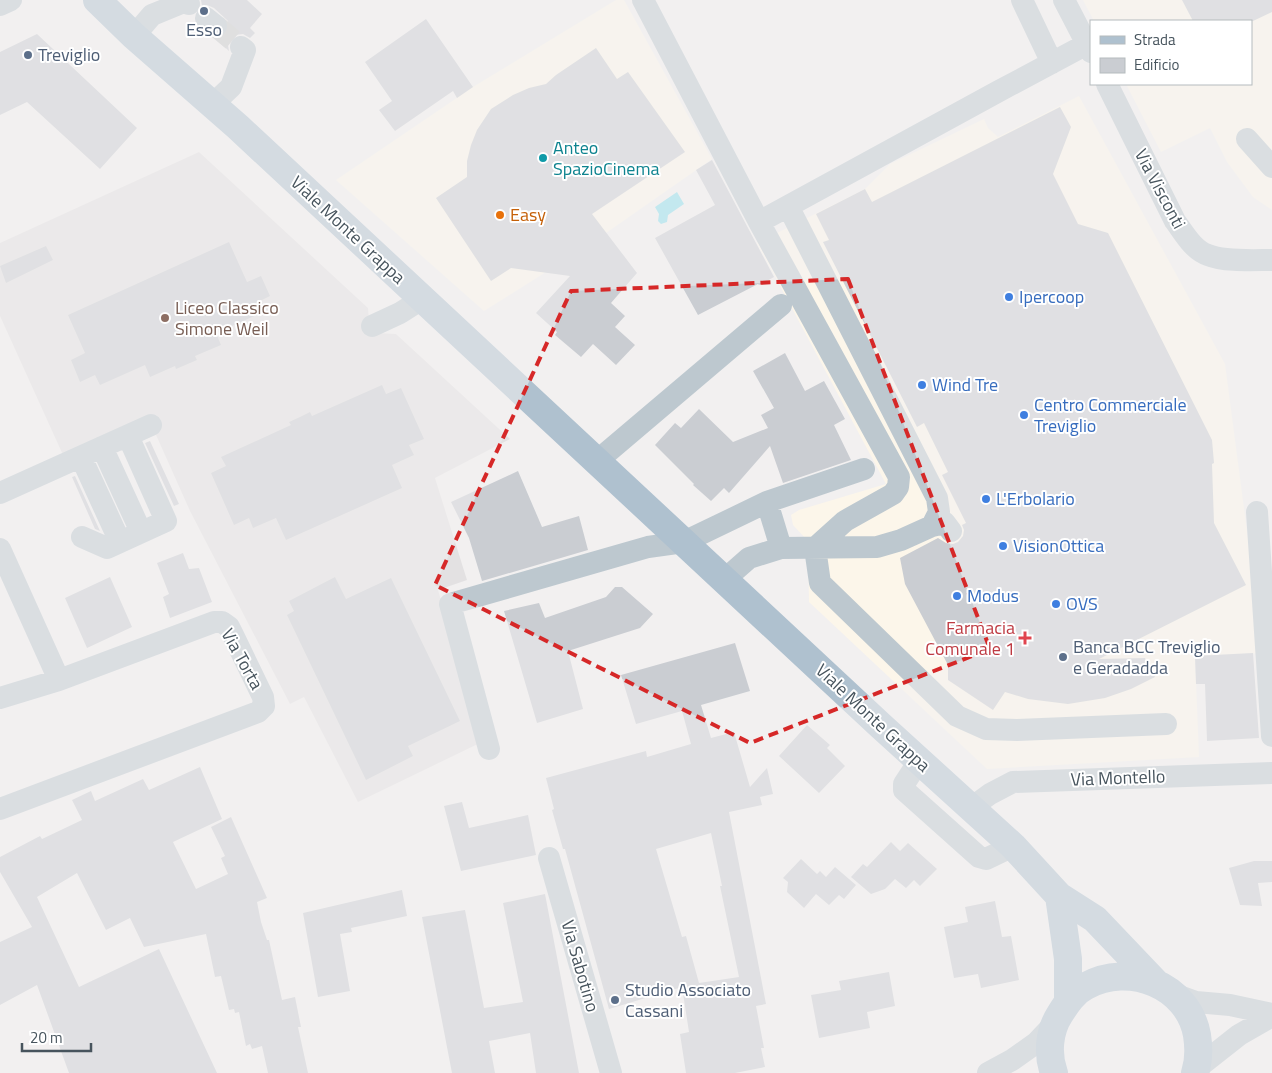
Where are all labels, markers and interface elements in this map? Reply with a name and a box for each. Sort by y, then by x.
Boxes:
marker: Esso [198,5,210,17]
place label: Esso [186,16,222,43]
legend [1090,20,1252,85]
text: Strada [1134,28,1176,51]
place label: Treviglio [38,41,100,68]
marker: Treviglio [22,49,34,61]
text: Edificio [1134,53,1179,76]
place label: Anteo SpazioCinema [553,134,659,182]
street label: Via Visconti [1128,144,1193,234]
marker: Anteo SpazioCinema [537,152,549,164]
street label: Viale Monte Grappa [285,169,412,290]
place label: Easy [510,201,546,228]
marker: Easy [494,209,506,221]
place label: Ipercoop [1019,283,1084,310]
marker: Ipercoop [1003,291,1015,303]
place label: Liceo Classico Simone Weil [175,294,279,342]
marker: Liceo Classico Simone Weil [159,312,171,324]
place label: Wind Tre [932,371,998,398]
marker: Wind Tre [916,379,928,391]
place label: Centro Commerciale Treviglio [1034,391,1187,439]
marker: Centro Commerciale Treviglio [1018,409,1030,421]
place label: L'Erbolario [996,485,1075,512]
marker: L'Erbolario [980,493,992,505]
place label: VisionOttica [1013,532,1104,559]
marker: VisionOttica [997,540,1009,552]
place label: Modus [967,582,1019,609]
marker: Modus [951,590,963,602]
place label: OVS [1066,590,1098,617]
marker: OVS [1050,598,1062,610]
place label: Farmacia Comunale 1 [925,614,1015,662]
street label: Via Torta [215,623,270,694]
marker: Farmacia Comunale 1 [1019,632,1031,644]
place label: Banca BCC Treviglio e Geradadda [1073,633,1220,681]
marker: Banca BCC Treviglio e Geradadda [1057,651,1069,663]
street label: Viale Monte Grappa [810,657,937,778]
street label: Via Montello [1070,762,1166,793]
street label: Via Sabotino [554,917,606,1015]
place label: Studio Associato Cassani [625,976,751,1024]
marker: Studio Associato Cassani [609,994,621,1006]
scale bar [22,1020,91,1052]
text: 20 m [30,1026,63,1049]

